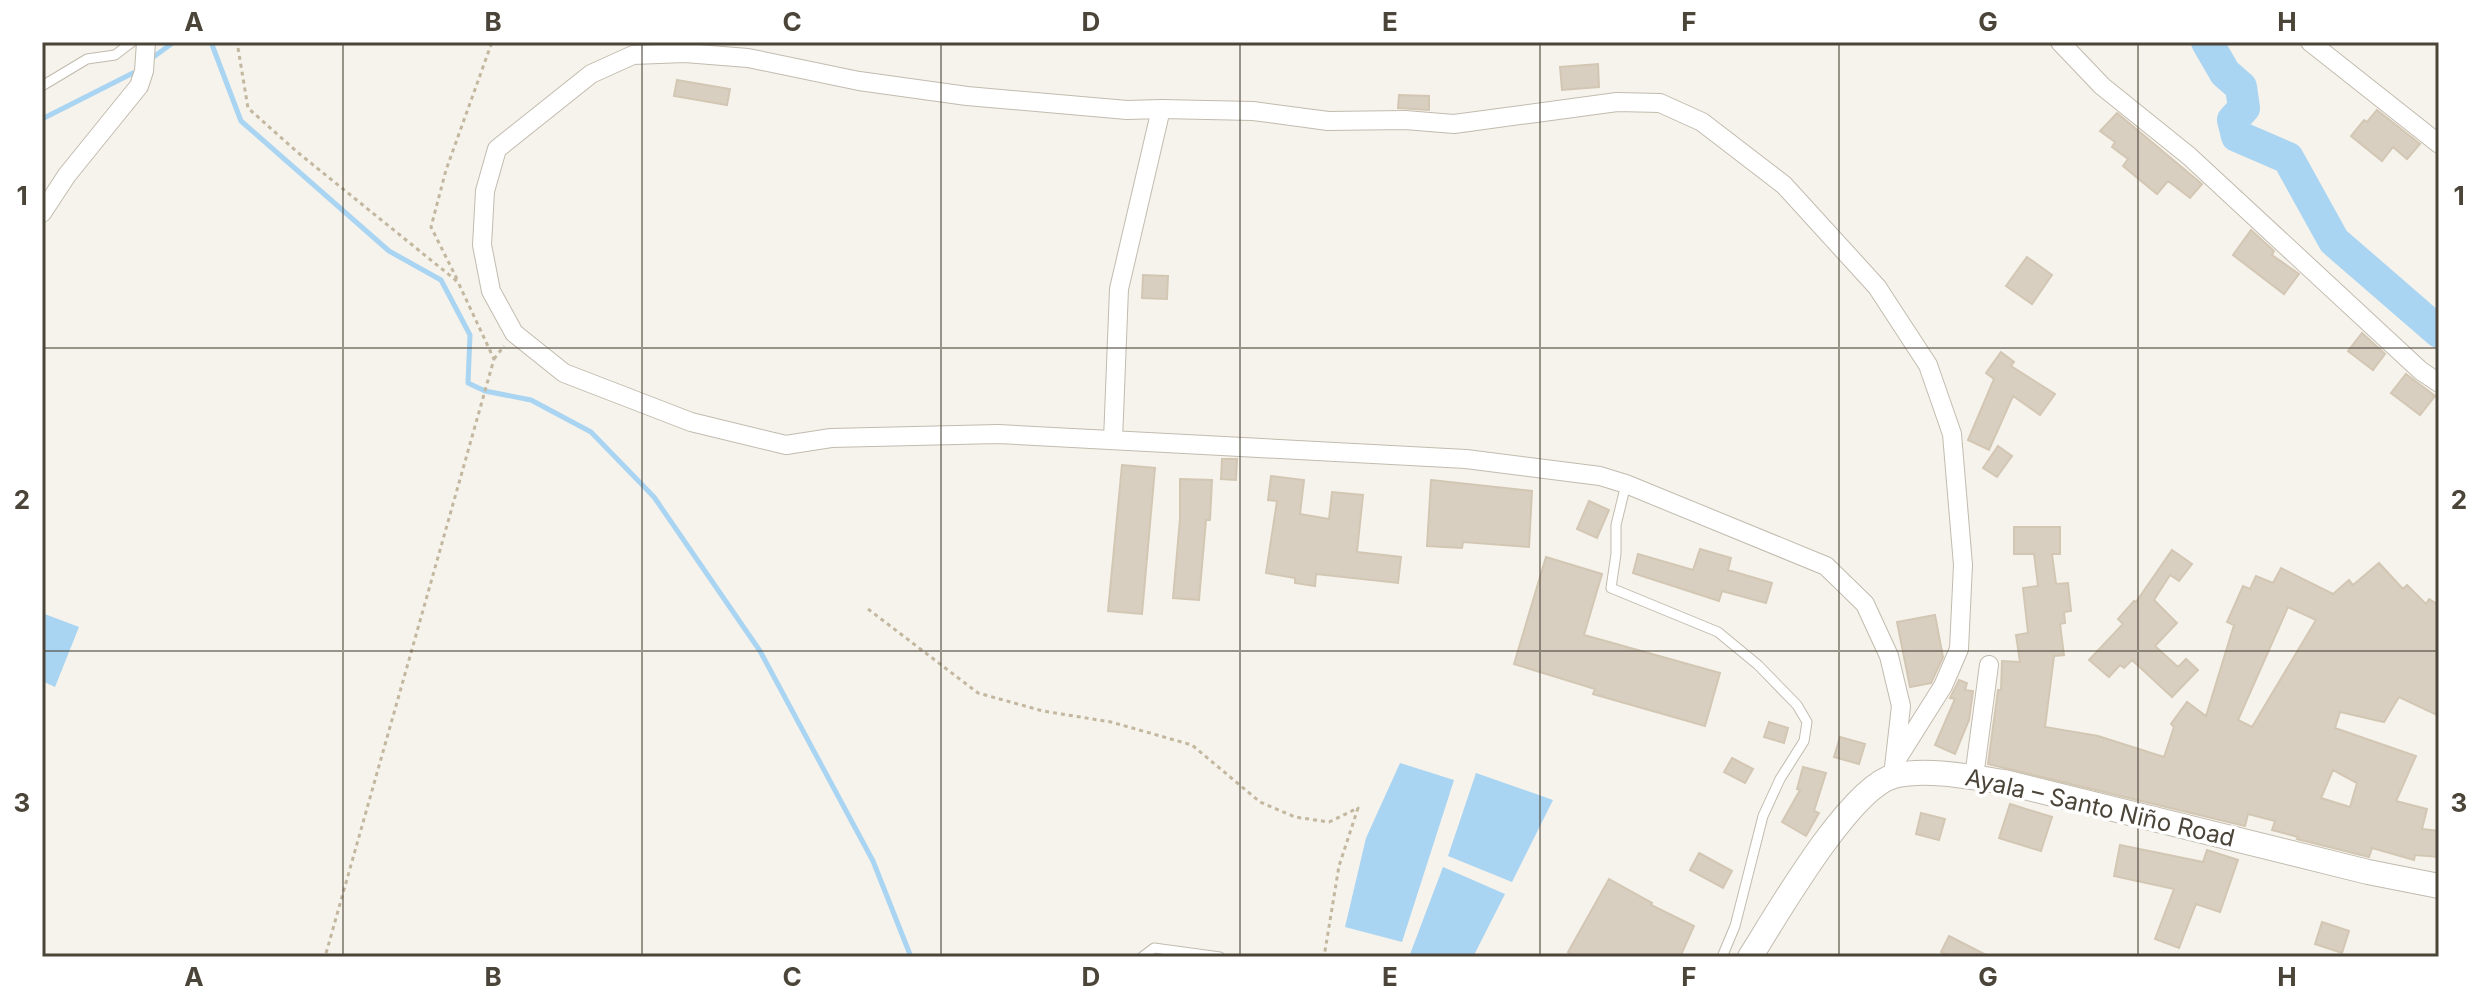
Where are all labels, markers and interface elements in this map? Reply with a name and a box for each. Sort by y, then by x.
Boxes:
text: A [184,6,204,37]
text: B [484,6,502,37]
text: C [782,6,802,37]
text: D [1082,6,1100,37]
text: E [1382,6,1398,37]
text: F [1681,6,1697,37]
text: G [1978,6,1998,37]
text: H [2277,6,2297,37]
text: 1 [16,180,28,211]
text: 1 [2453,180,2465,211]
text: 2 [14,484,30,515]
text: 2 [2451,484,2467,515]
street label: Ayala – Santo Niño Road [1963,762,2238,853]
text: 3 [14,787,30,818]
text: 3 [2451,787,2467,818]
text: A [184,961,204,992]
text: B [484,961,502,992]
text: C [782,961,802,992]
text: D [1082,961,1100,992]
text: E [1382,961,1398,992]
text: F [1681,961,1697,992]
text: G [1978,961,1998,992]
text: H [2277,961,2297,992]

